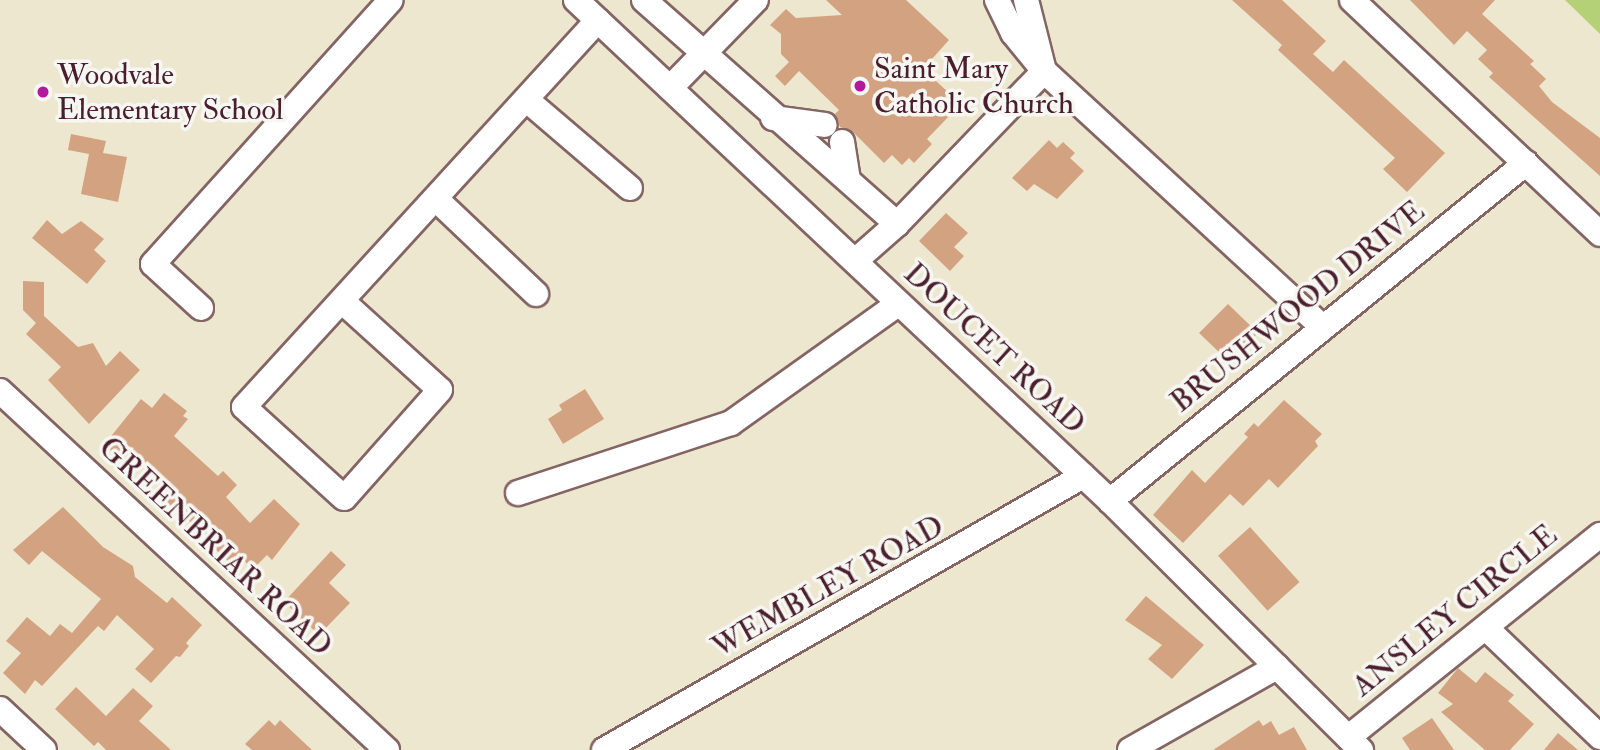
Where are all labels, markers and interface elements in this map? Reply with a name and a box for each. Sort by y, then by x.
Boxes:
place label: Saint Mary Catholic Church [874,51,1074,122]
place label: Woodvale Elementary School [57,57,283,127]
marker: Saint Mary Catholic Church [852,78,868,94]
marker: Woodvale Elementary School [35,84,51,100]
street label: BRUSHWOOD DRIVE [1164,194,1432,420]
street label: DOUCET ROAD [896,256,1092,442]
street label: GREENBRIAR ROAD [91,430,339,664]
street label: WEMBLEY ROAD [706,508,950,666]
street label: ANSLEY CIRCLE [1345,517,1565,705]

